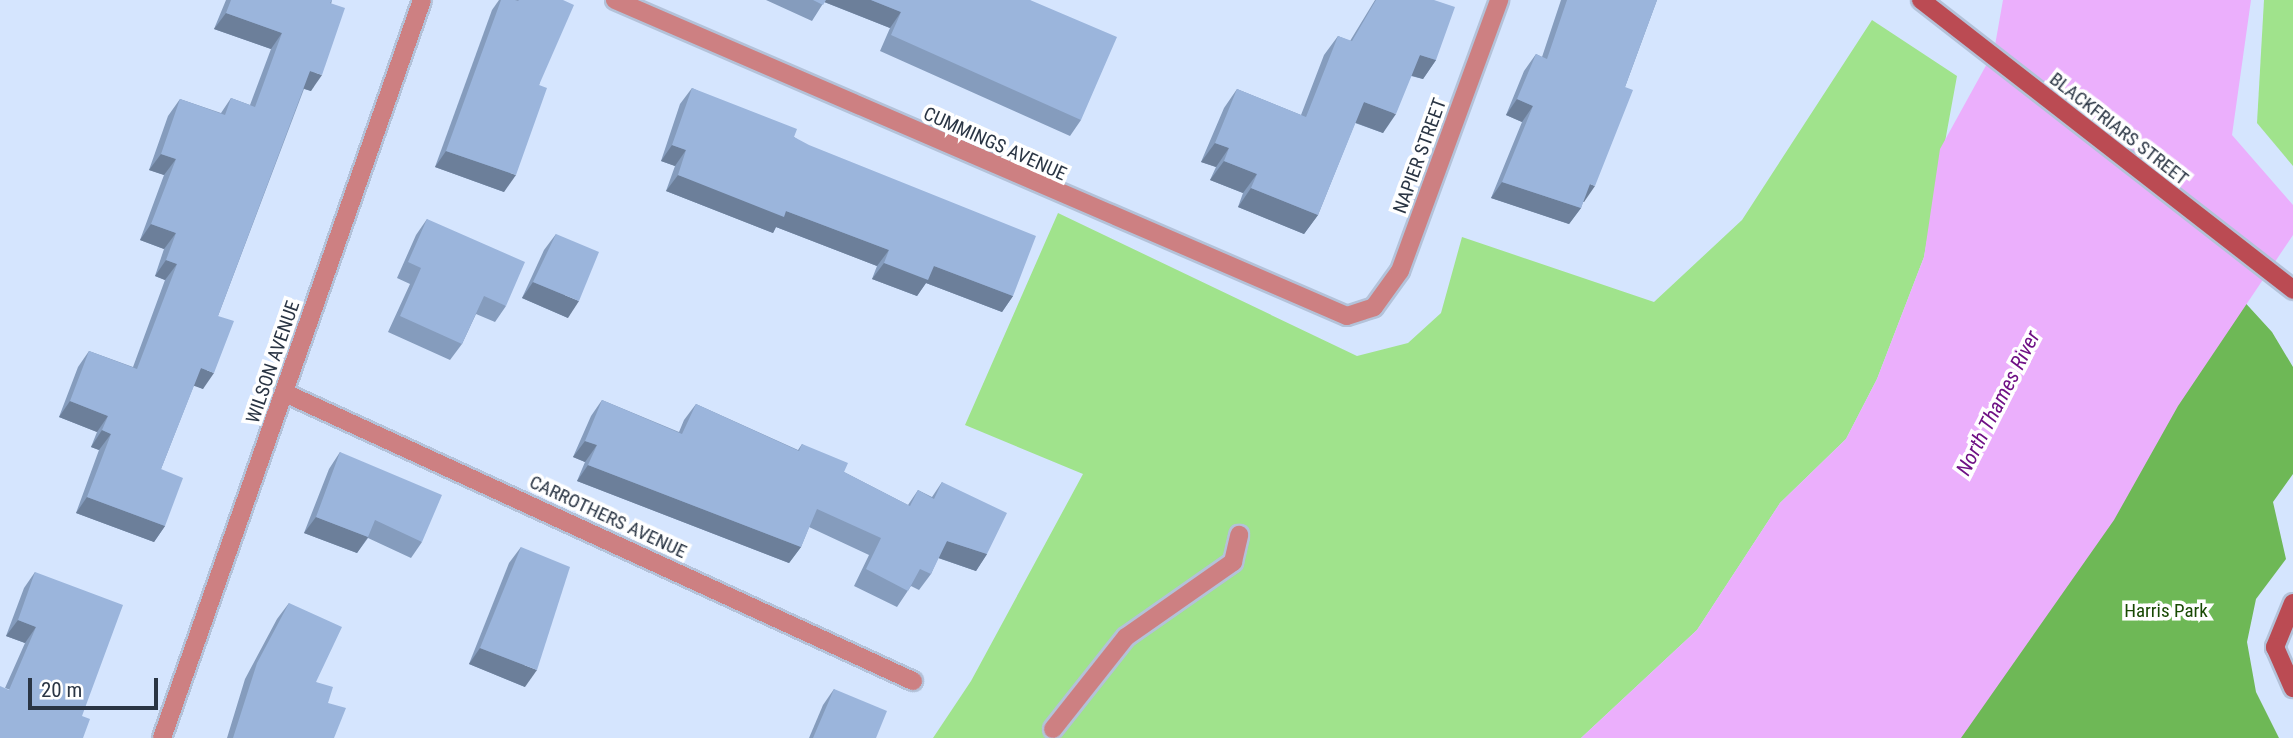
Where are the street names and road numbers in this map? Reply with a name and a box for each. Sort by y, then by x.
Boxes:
street label: BLACKFRIARS STREET [2045,68,2193,190]
street label: NAPIER STREET [1389,95,1451,217]
street label: CUMMINGS AVENUE [920,102,1070,186]
street label: WILSON AVENUE [241,298,305,426]
street label: CARROTHERS AVENUE [526,471,690,563]

